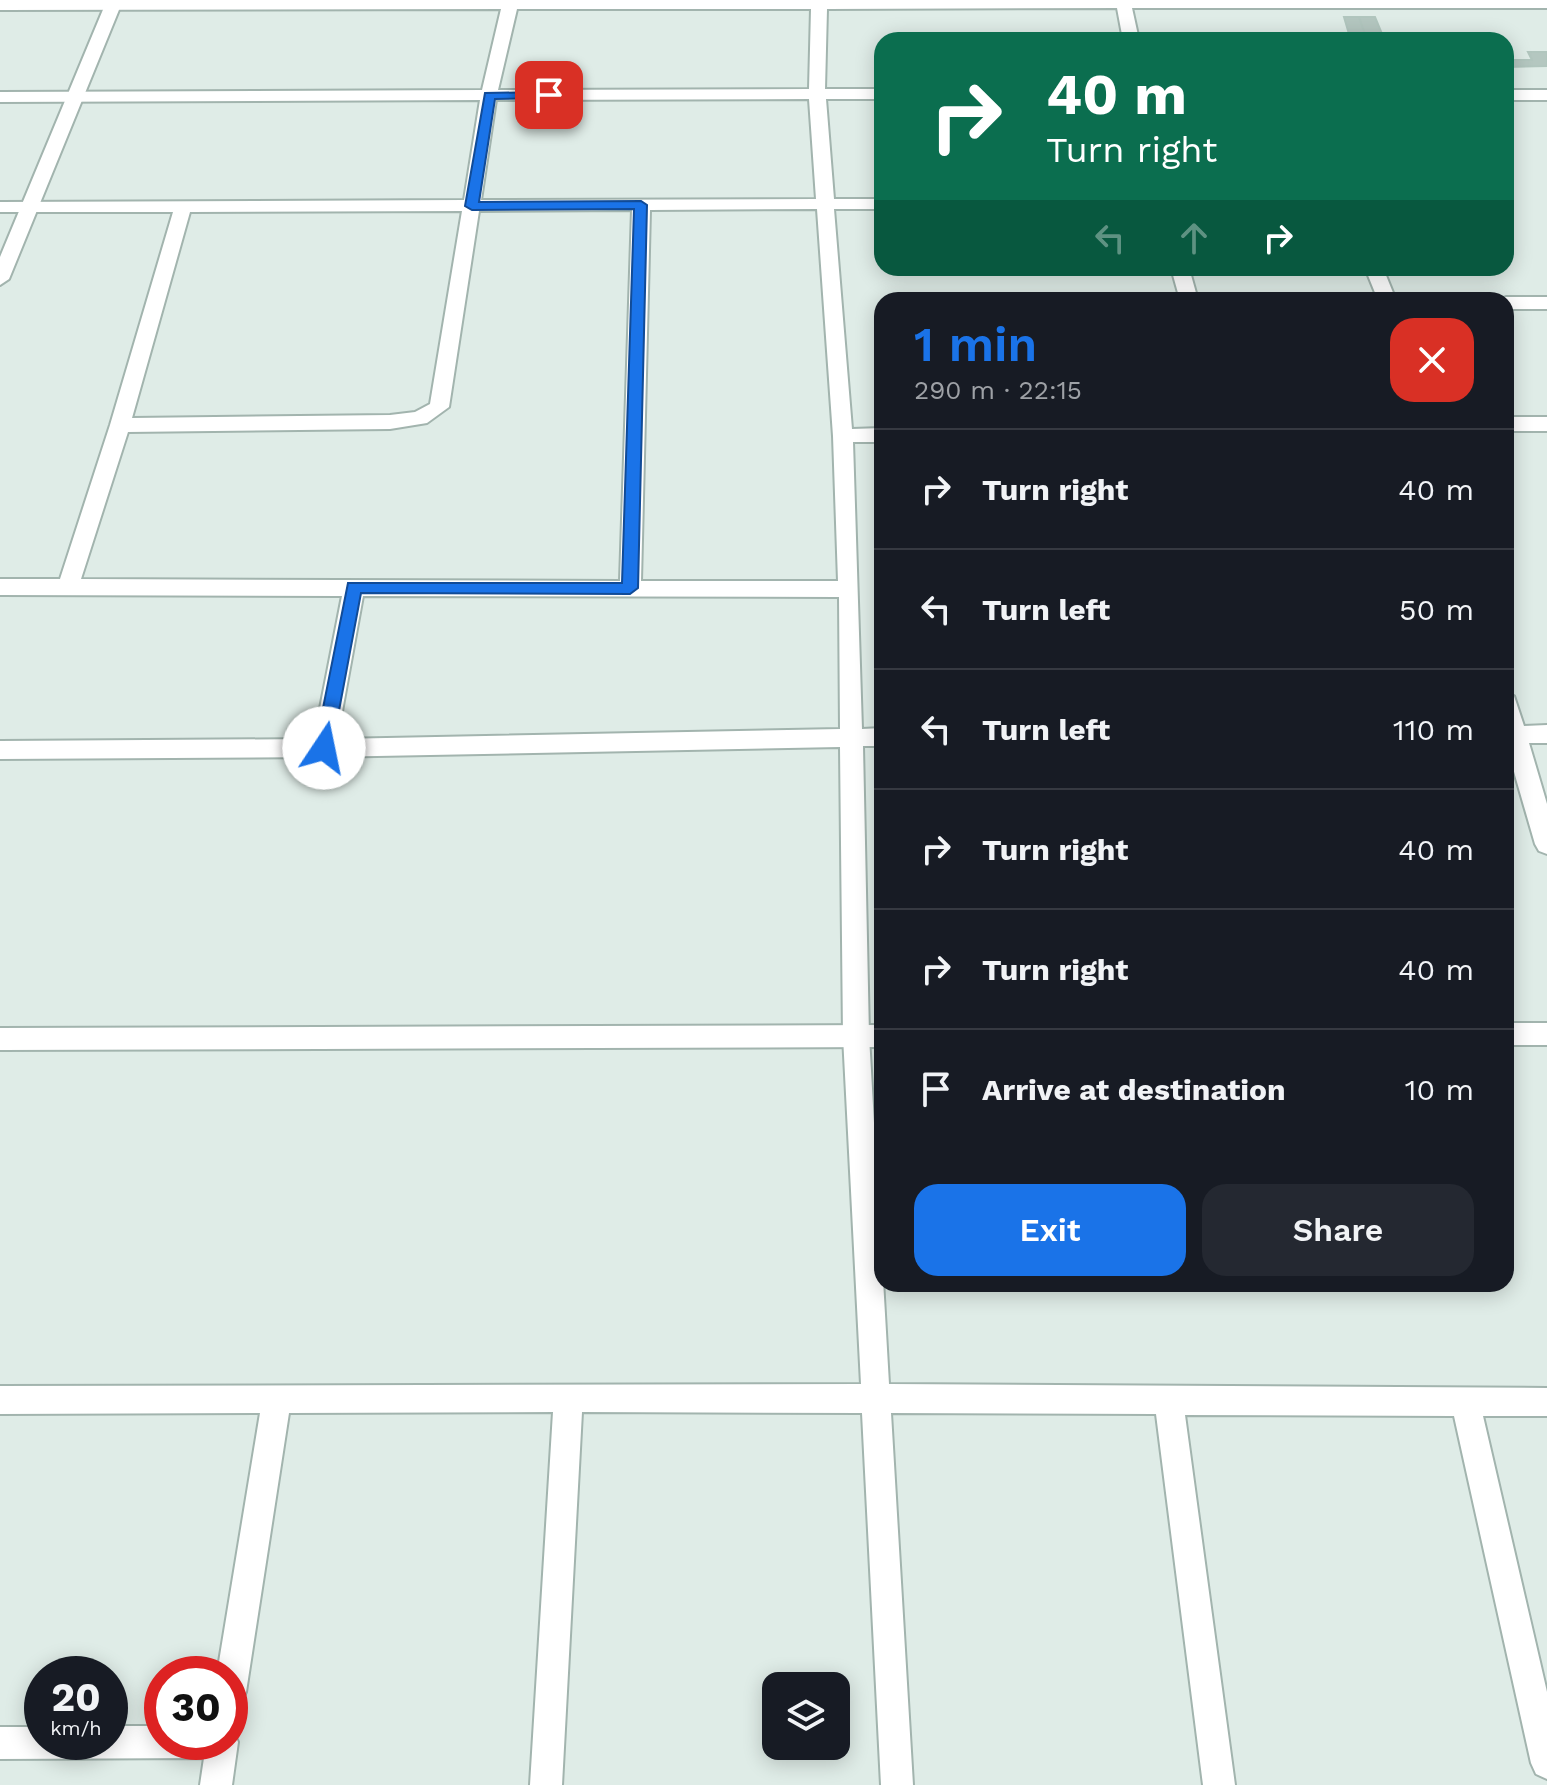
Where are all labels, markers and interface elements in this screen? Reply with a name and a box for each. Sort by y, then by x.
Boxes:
pin [515,61,583,129]
text: 40 m [1046,62,1187,128]
icon: right [914,64,1018,168]
icon: arrive [527,73,571,117]
text: Turn right [1046,129,1217,171]
icon: left [1088,216,1132,260]
icon: ahead [1172,216,1216,260]
icon: right [1256,216,1300,260]
text: 1 min [914,316,1037,373]
button: close [1390,318,1474,402]
text: 290 m · 22:15 [914,375,1082,405]
icon: right [914,467,958,511]
text: Turn right [982,472,1128,507]
text: 40 m [1398,472,1474,507]
icon: left [914,587,958,631]
text: Turn left [982,592,1110,627]
text: 50 m [1399,592,1474,627]
position arrow [282,706,366,790]
icon: left [914,707,958,751]
text: Turn left [982,712,1110,747]
text: 110 m [1393,712,1474,747]
icon: right [914,827,958,871]
text: Turn right [982,832,1128,867]
text: 40 m [1398,832,1474,867]
icon: right [914,947,958,991]
text: Turn right [982,952,1128,987]
text: 40 m [1398,952,1474,987]
icon: arrive [914,1067,958,1111]
text: Arrive at destination [982,1072,1286,1107]
text: 10 m [1405,1072,1474,1107]
button: Exit [914,1184,1186,1276]
button: Share [1202,1184,1474,1276]
speed limit sign: 30 [144,1656,248,1760]
map controls [762,1672,850,1760]
button: layers [762,1672,850,1760]
text: 20 [51,1674,101,1721]
text: km/h [50,1716,102,1740]

